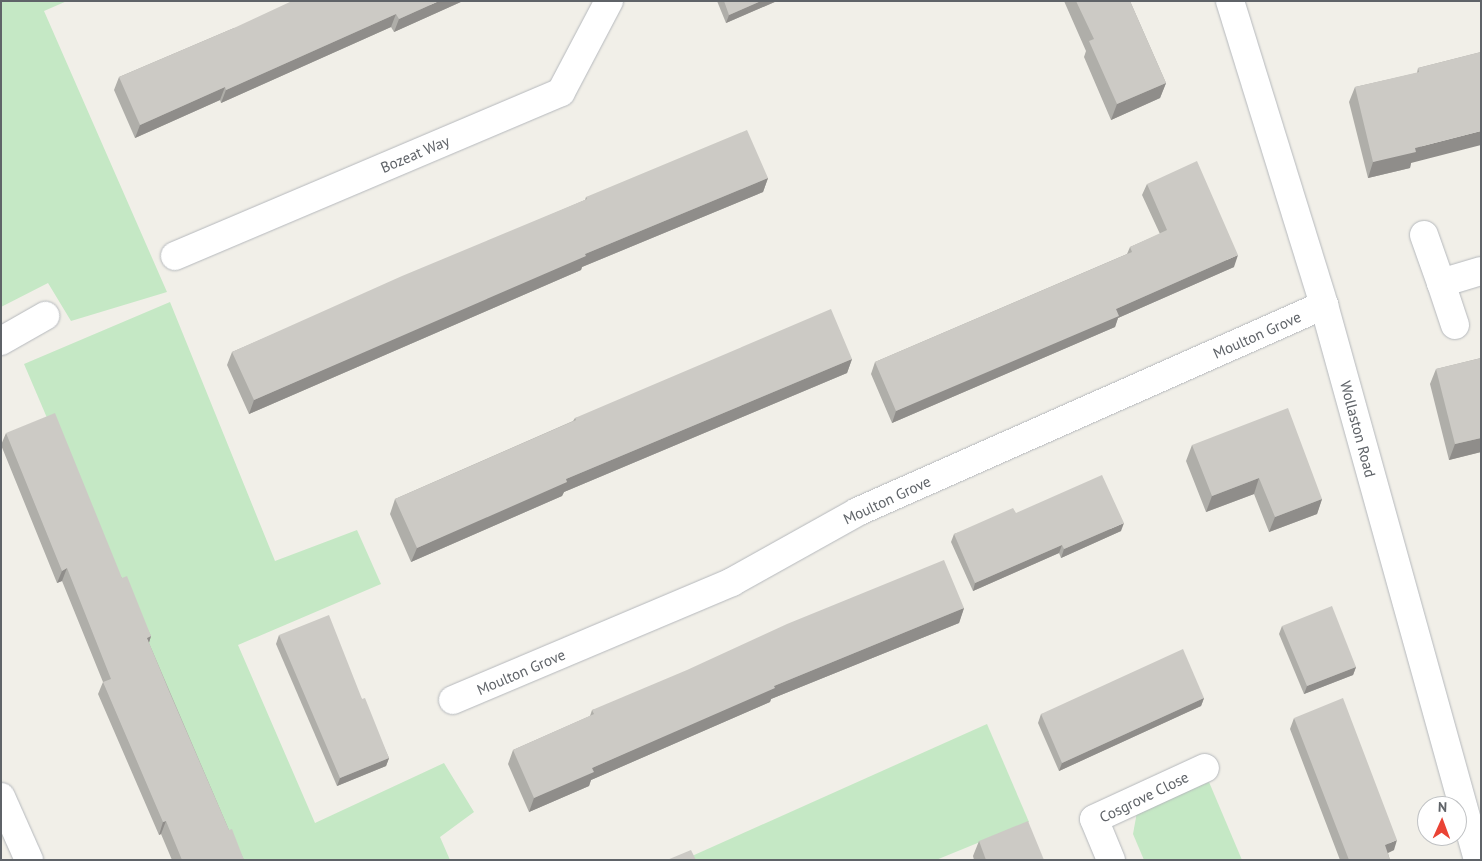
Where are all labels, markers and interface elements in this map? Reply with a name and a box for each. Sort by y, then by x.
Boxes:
street label: Bozeat Way [378,131,452,177]
street label: Moulton Grove [1210,308,1304,362]
street label: Wollaston Road [1336,379,1380,479]
street label: Moulton Grove [840,472,934,528]
street label: Moulton Grove [474,645,568,699]
street label: Cosgrove Close [1096,768,1192,826]
north arrow [1417,796,1467,846]
text: N [1438,798,1447,816]

